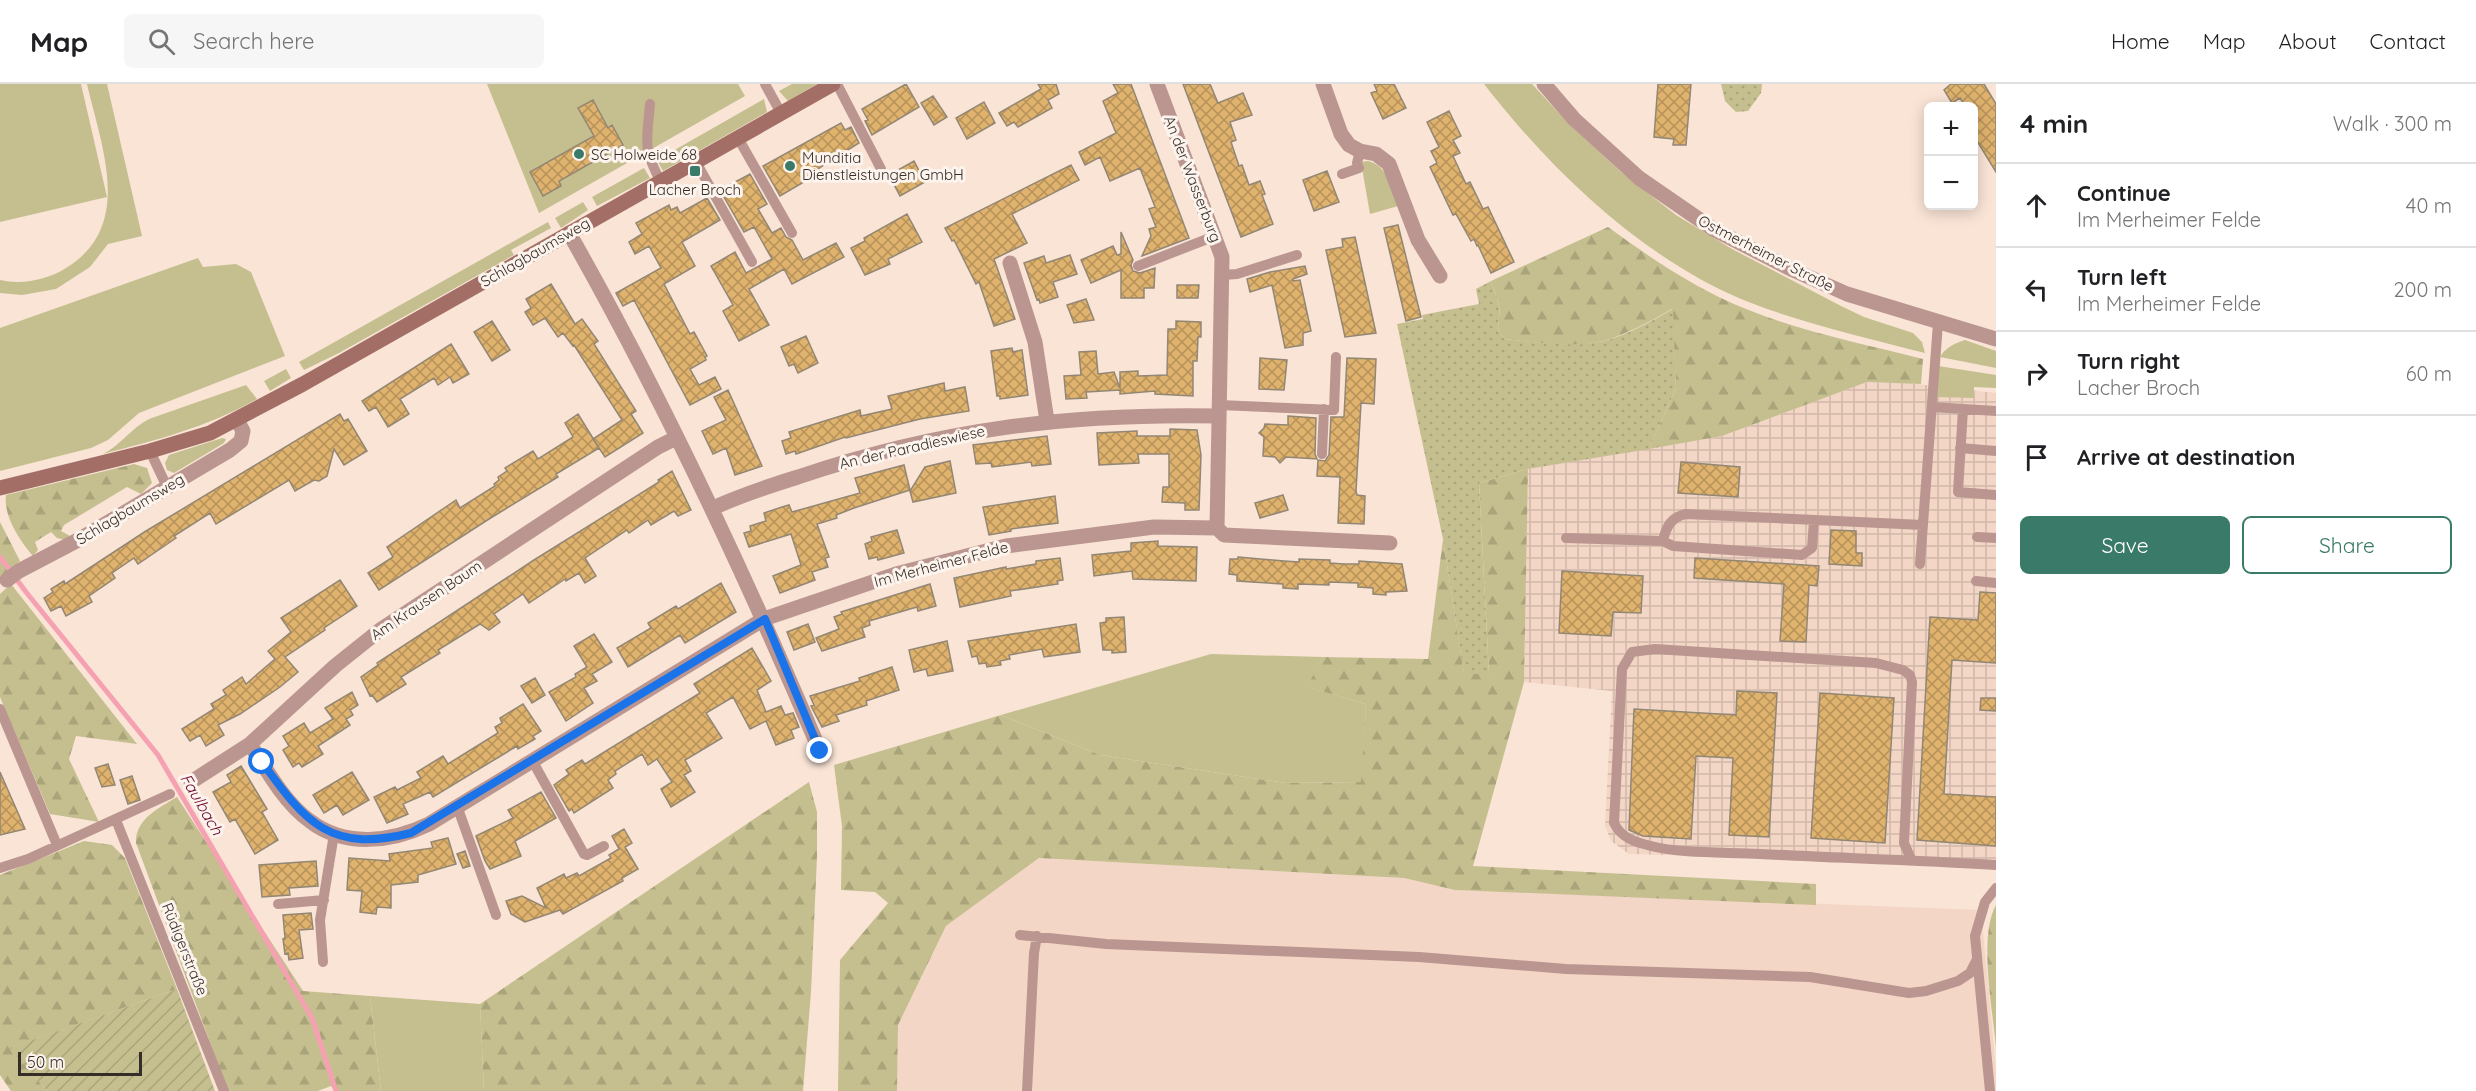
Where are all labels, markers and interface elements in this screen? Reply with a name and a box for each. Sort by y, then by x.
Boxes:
search box [124,14,544,68]
text: Map [30,24,88,59]
icon: search [145,25,178,58]
text: Search here [193,27,315,55]
text: Home [2111,28,2170,54]
text: Map [2203,28,2246,54]
text: About [2279,28,2337,54]
text: Contact [2370,28,2446,54]
map controls [1924,102,1978,210]
button: + [1924,102,1978,156]
text: 4 min [2020,107,2088,140]
text: Walk · 300 m [2333,111,2452,136]
street label: An der Wasserburg [1160,113,1226,245]
place label: SC Holweide 68 [591,145,697,164]
marker: SC Holweide 68 [572,147,586,161]
place label: Munditia Dienstleistungen GmbH [802,148,964,184]
button: − [1924,156,1978,210]
marker: Munditia Dienstleistungen GmbH [783,159,797,173]
marker: Lacher Broch [688,164,702,178]
text: Continue [2077,179,2171,207]
place label: Lacher Broch [649,180,741,199]
icon: ahead [2020,189,2053,222]
text: 40 m [2406,193,2452,218]
text: Im Merheimer Felde [2077,207,2261,232]
street label: Ostmerheimer Straße [1695,211,1837,295]
street label: Schlagbaumsweg [477,213,593,291]
text: Turn left [2077,263,2167,291]
icon: left [2020,273,2053,306]
text: 200 m [2393,277,2452,302]
text: Im Merheimer Felde [2077,291,2261,316]
text: Turn right [2077,347,2181,375]
icon: right [2020,357,2053,390]
text: 60 m [2406,361,2452,386]
text: Lacher Broch [2077,375,2200,400]
street label: An der Paradieswiese [837,421,987,473]
icon: arrive [2020,441,2053,474]
text: Arrive at destination [2077,443,2295,471]
street label: Schlagbaumsweg [72,469,188,549]
button: Save [2020,516,2230,574]
button: Share [2242,516,2452,574]
street label: Im Merheimer Felde [872,537,1010,591]
street label: Am Krausen Baum [367,556,485,644]
route end [806,737,832,763]
route start [248,748,274,774]
water label: Faulbach [176,770,228,839]
street label: Rüdigerstraße [158,900,212,998]
scale bar [18,1049,142,1076]
text: 50 m [27,1052,64,1072]

